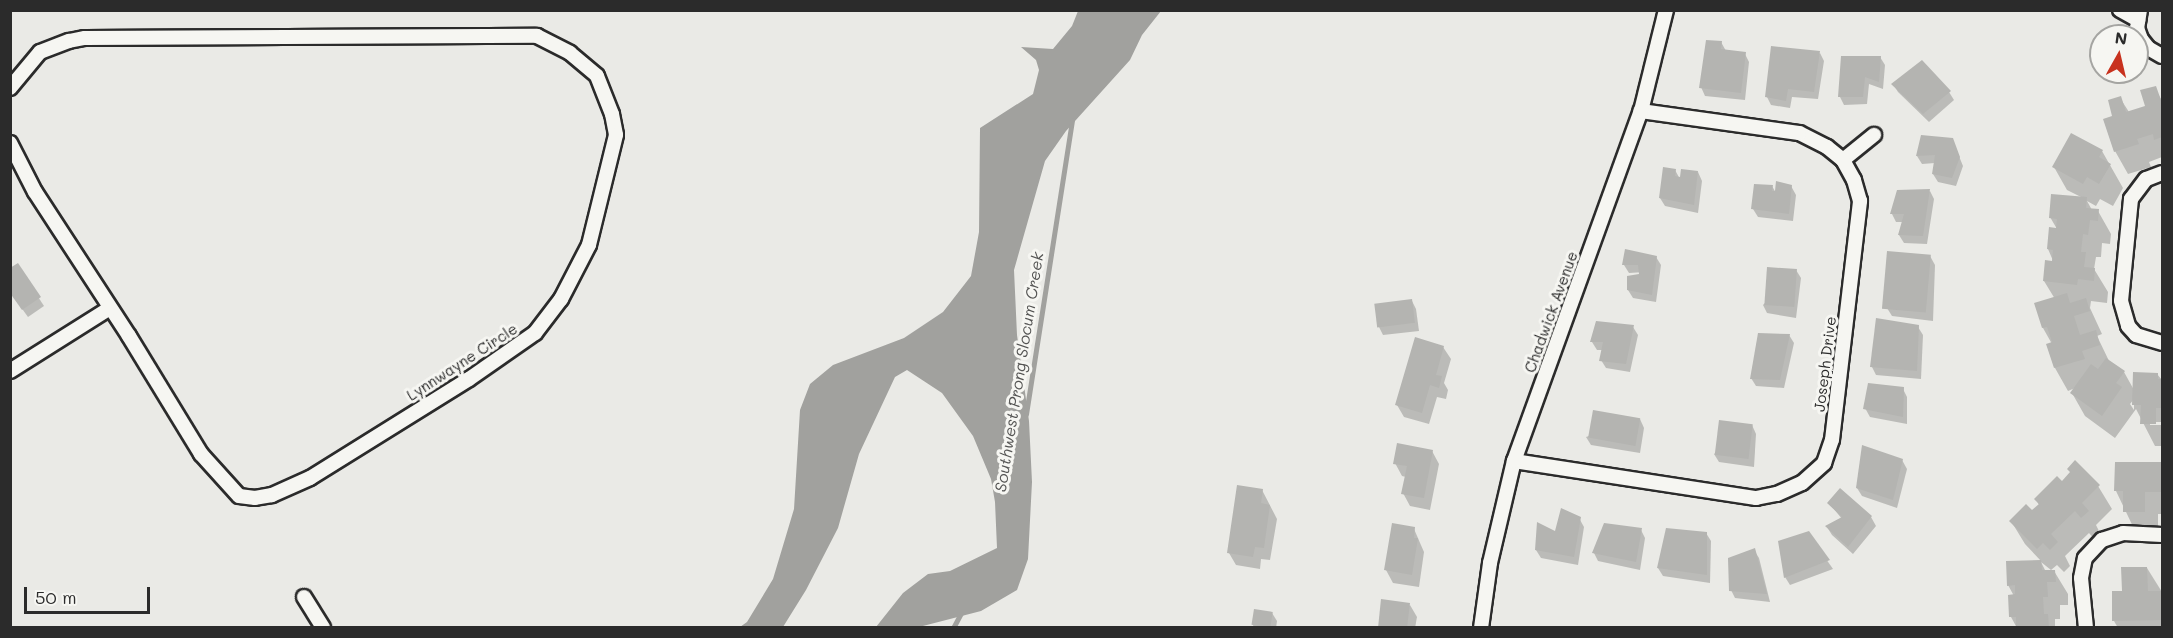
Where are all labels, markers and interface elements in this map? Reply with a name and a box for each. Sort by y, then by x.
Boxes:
north arrow [2089,24,2149,84]
text: N [2114,26,2129,49]
street label: Chadwick Avenue [1521,249,1581,375]
water label: Southwest Prong Slocum Creek [991,251,1047,493]
street label: Joseph Drive [1810,315,1840,413]
street label: Lynnwayne Circle [403,320,521,404]
scale bar [27,575,153,613]
text: 50 m [35,585,77,609]

